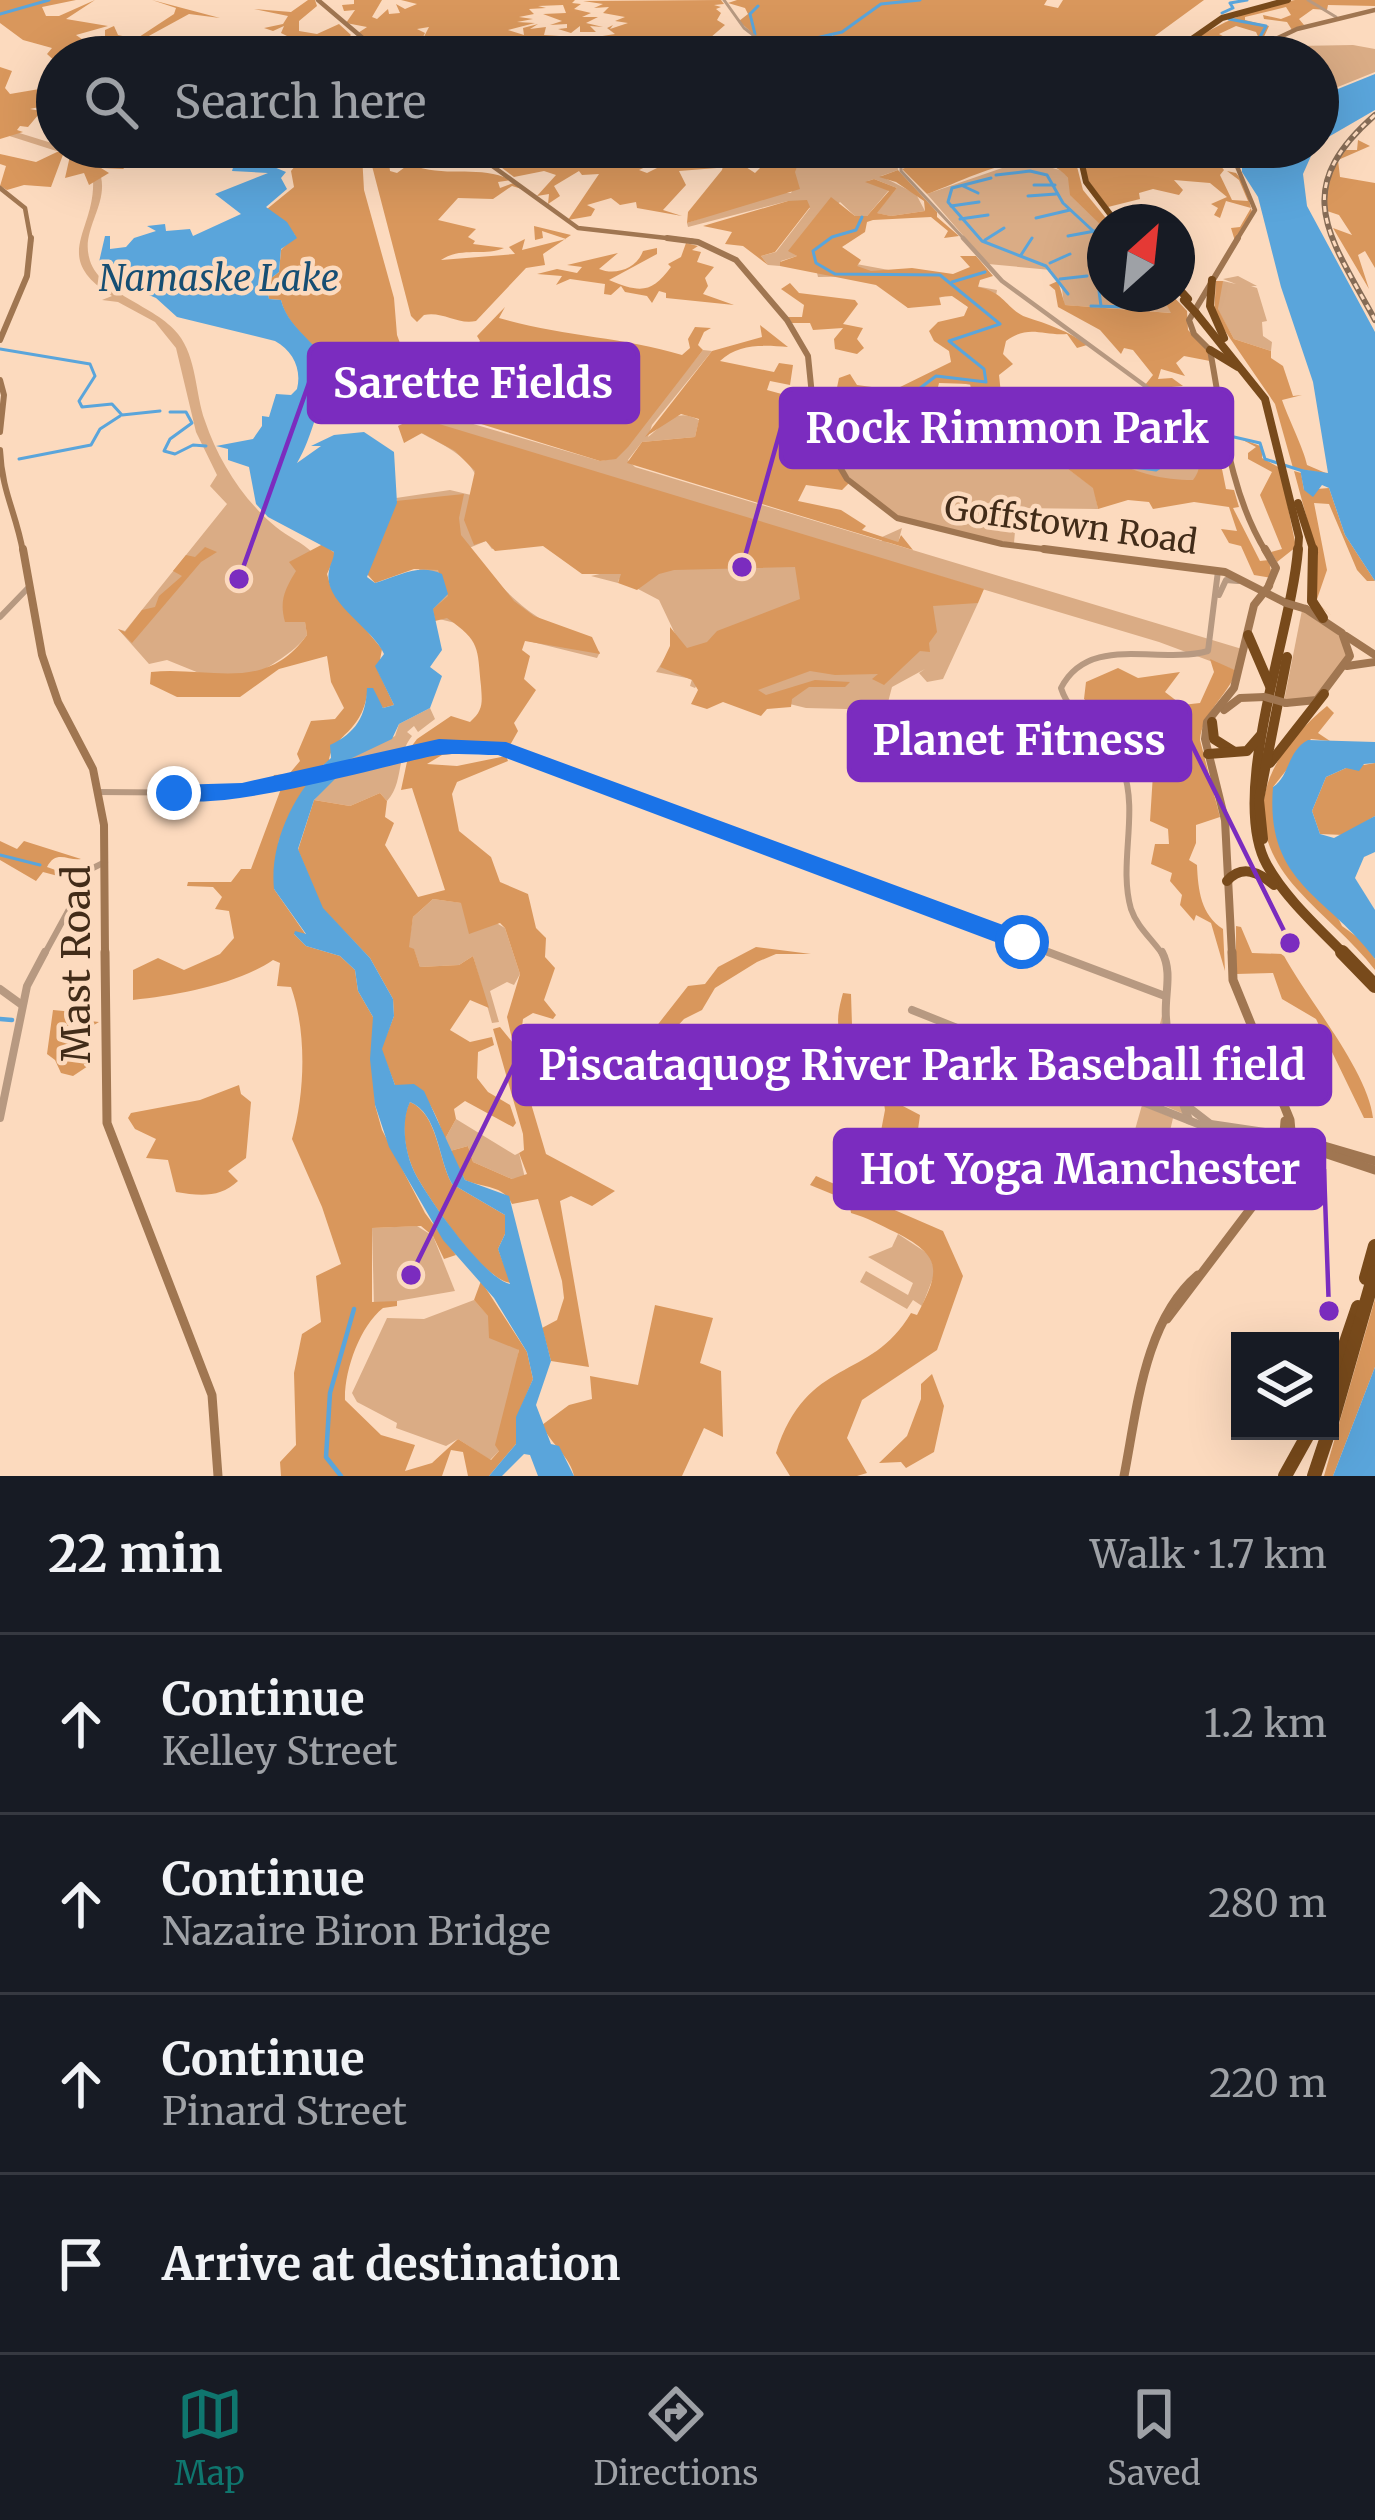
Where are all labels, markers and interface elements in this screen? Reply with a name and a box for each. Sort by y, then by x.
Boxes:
search box [36,36,1339,168]
icon: search [78,69,144,135]
text: Search here [174,74,426,130]
north arrow [1087,204,1195,312]
water label: Namaske Lake [99,256,339,301]
callout: Sarette Fields [309,344,638,422]
text: Sarette Fields [333,357,613,409]
callout: Rock Rimmon Park [781,389,1232,467]
text: Rock Rimmon Park [805,402,1209,454]
street label: Goffstown Road [942,487,1200,563]
callout: Planet Fitness [849,702,1190,780]
text: Planet Fitness [872,714,1166,766]
route end [147,766,201,820]
street label: Mast Road [52,865,101,1063]
route start [995,915,1049,969]
callout: Piscataquog River Park Baseball field [514,1026,1330,1104]
text: Piscataquog River Park Baseball field [538,1039,1306,1091]
callout: Hot Yoga Manchester [835,1130,1324,1208]
text: Hot Yoga Manchester [860,1143,1300,1195]
map controls [1231,1332,1339,1440]
button: layers [1231,1332,1339,1440]
text: 22 min [48,1522,223,1586]
text: Walk · 1.7 km [1090,1530,1327,1579]
text: Continue [162,1671,364,1727]
icon: ahead [48,1691,114,1757]
text: 1.2 km [1204,1699,1327,1748]
text: Kelley Street [162,1727,397,1776]
text: Continue [162,1851,364,1907]
icon: ahead [48,1871,114,1937]
text: 280 m [1208,1879,1327,1928]
text: Nazaire Biron Bridge [162,1907,551,1956]
text: Continue [162,2031,364,2087]
icon: ahead [48,2051,114,2117]
text: 220 m [1209,2059,1327,2108]
text: Pinard Street [162,2087,407,2136]
icon: arrive [48,2231,114,2297]
text: Arrive at destination [162,2236,620,2292]
tab: Map [174,2381,245,2494]
tab: Directions [593,2381,758,2494]
tab: Saved [1107,2381,1201,2494]

